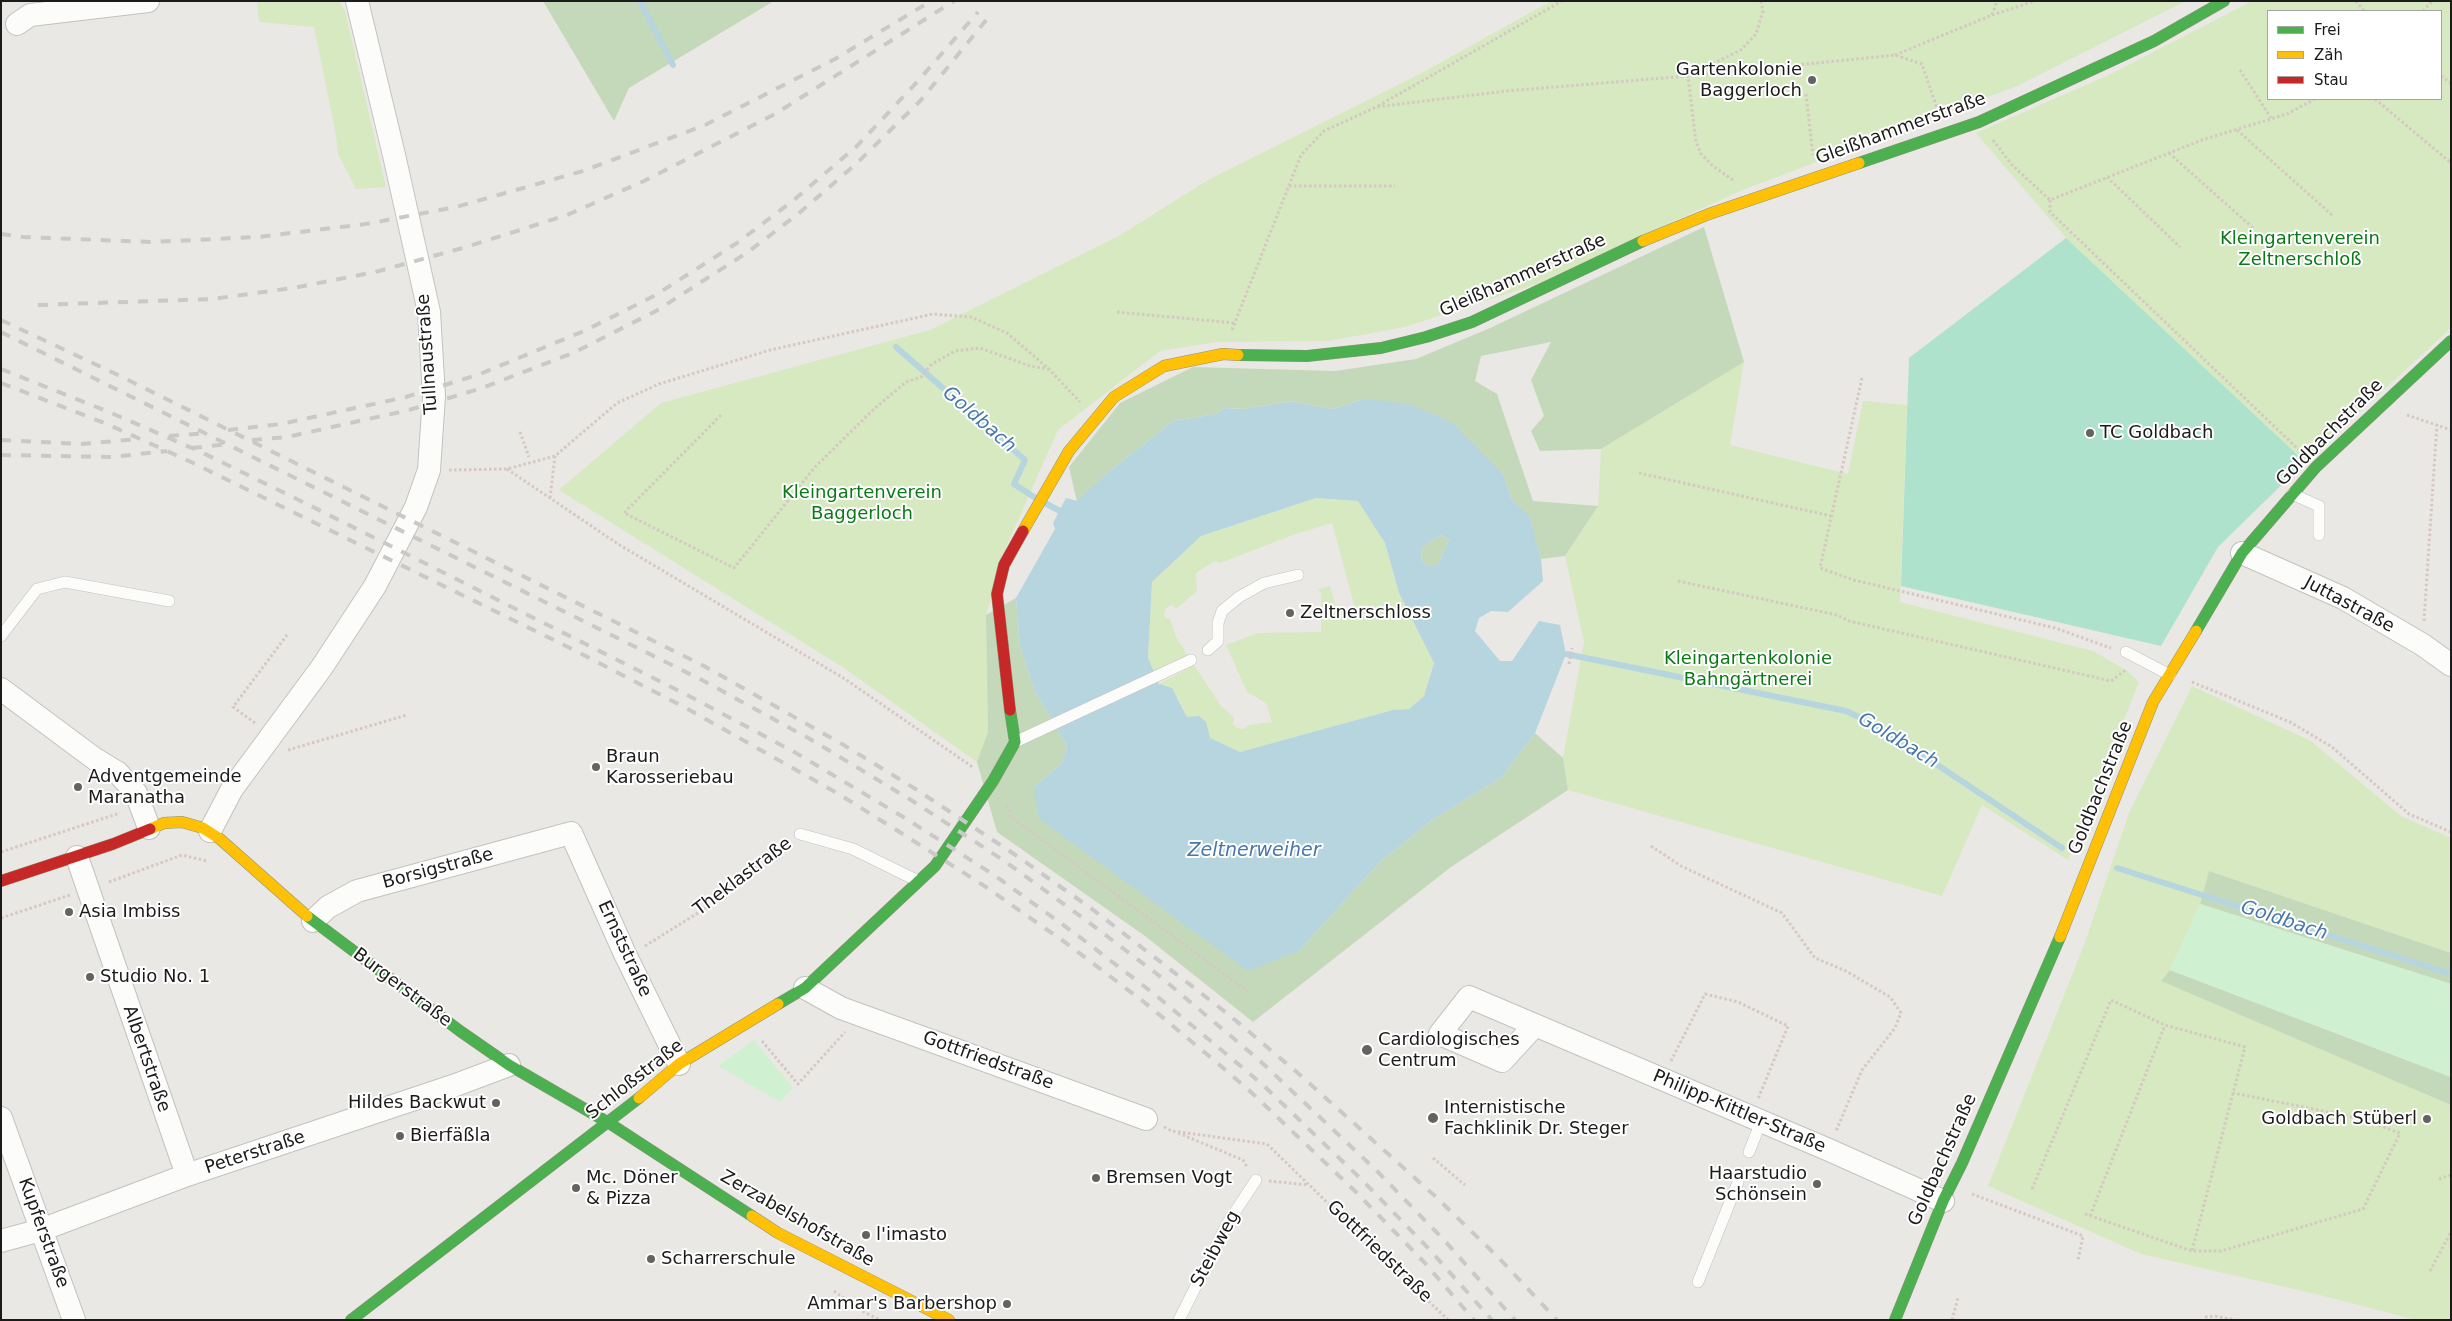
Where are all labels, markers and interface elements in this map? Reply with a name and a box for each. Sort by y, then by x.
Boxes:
legend [2267,10,2442,100]
text: Frei [2314,21,2341,39]
text: Zäh [2314,46,2343,64]
place label: Gartenkolonie Baggerloch [1676,59,1802,102]
text: Stau [2314,71,2348,89]
marker: Gartenkolonie Baggerloch [1806,74,1818,86]
street label: Gleißhammerstraße [1813,88,1989,170]
park label: Kleingartenverein Zeltnerschloß [2220,228,2380,270]
street label: Gleißhammerstraße [1437,230,1609,322]
street label: Tullnaustraße [413,293,443,415]
street label: Goldbachstraße [2272,375,2388,491]
water label: Goldbach [938,382,1020,458]
place label: TC Goldbach [2100,422,2213,444]
marker: TC Goldbach [2084,427,2096,439]
park label: Kleingartenverein Baggerloch [782,482,942,524]
street label: Juttastraße [2300,572,2398,638]
place label: Zeltnerschloss [1300,602,1431,624]
marker: Zeltnerschloss [1284,607,1296,619]
park label: Kleingartenkolonie Bahngärtnerei [1664,648,1832,691]
water label: Goldbach [1854,708,1942,774]
street label: Goldbachstraße [2064,718,2138,858]
place label: Braun Karosseriebau [606,746,734,789]
marker: Braun Karosseriebau [590,761,602,773]
place label: Adventgemeinde Maranatha [88,766,242,809]
marker: Adventgemeinde Maranatha [72,781,84,793]
street label: Theklastraße [690,833,796,921]
water label: Zeltnerweiher [1187,840,1321,862]
street label: Borsigstraße [380,844,496,894]
water label: Goldbach [2238,896,2330,946]
street label: Ernststraße [592,897,656,1001]
place label: Asia Imbiss [79,901,180,923]
marker: Asia Imbiss [63,906,75,918]
street label: Burgerstraße [348,944,456,1032]
place label: Studio No. 1 [100,966,210,988]
marker: Studio No. 1 [84,971,96,983]
street label: Albertstraße [118,1003,174,1115]
street label: Gottfriedstraße [920,1027,1056,1095]
place label: Cardiologisches Centrum [1378,1029,1520,1072]
street label: Schloßstraße [582,1035,688,1125]
marker: Cardiologisches Centrum [1360,1043,1374,1057]
street label: Philipp-Kittler-Straße [1649,1066,1829,1158]
street label: Goldbachstraße [1904,1091,1982,1229]
place label: Hildes Backwut [348,1092,486,1114]
marker: Hildes Backwut [490,1097,502,1109]
place label: Internistische Fachklinik Dr. Steger [1444,1097,1629,1140]
place label: Goldbach Stüberl [2261,1108,2417,1130]
marker: Internistische Fachklinik Dr. Steger [1426,1111,1440,1125]
marker: Goldbach Stüberl [2421,1113,2433,1125]
place label: Bierfäßla [410,1125,491,1147]
street label: Peterstraße [202,1127,308,1179]
marker: Bierfäßla [394,1130,406,1142]
place label: Haarstudio Schönsein [1709,1163,1807,1206]
street label: Zerzabelshofstraße [716,1166,878,1272]
place label: Mc. Döner & Pizza [586,1167,678,1210]
place label: Bremsen Vogt [1106,1167,1232,1189]
marker: Bremsen Vogt [1090,1172,1102,1184]
street label: Kupferstraße [13,1175,73,1291]
marker: Haarstudio Schönsein [1811,1178,1823,1190]
marker: Mc. Döner & Pizza [570,1182,582,1194]
street label: Gottfriedstraße [1322,1196,1436,1308]
street label: Steibweg [1187,1207,1245,1291]
place label: l'imasto [876,1224,947,1246]
marker: l'imasto [860,1229,872,1241]
place label: Scharrerschule [661,1248,795,1270]
marker: Scharrerschule [645,1253,657,1265]
place label: Ammar's Barbershop [807,1293,997,1315]
marker: Ammar's Barbershop [1001,1298,1013,1310]

